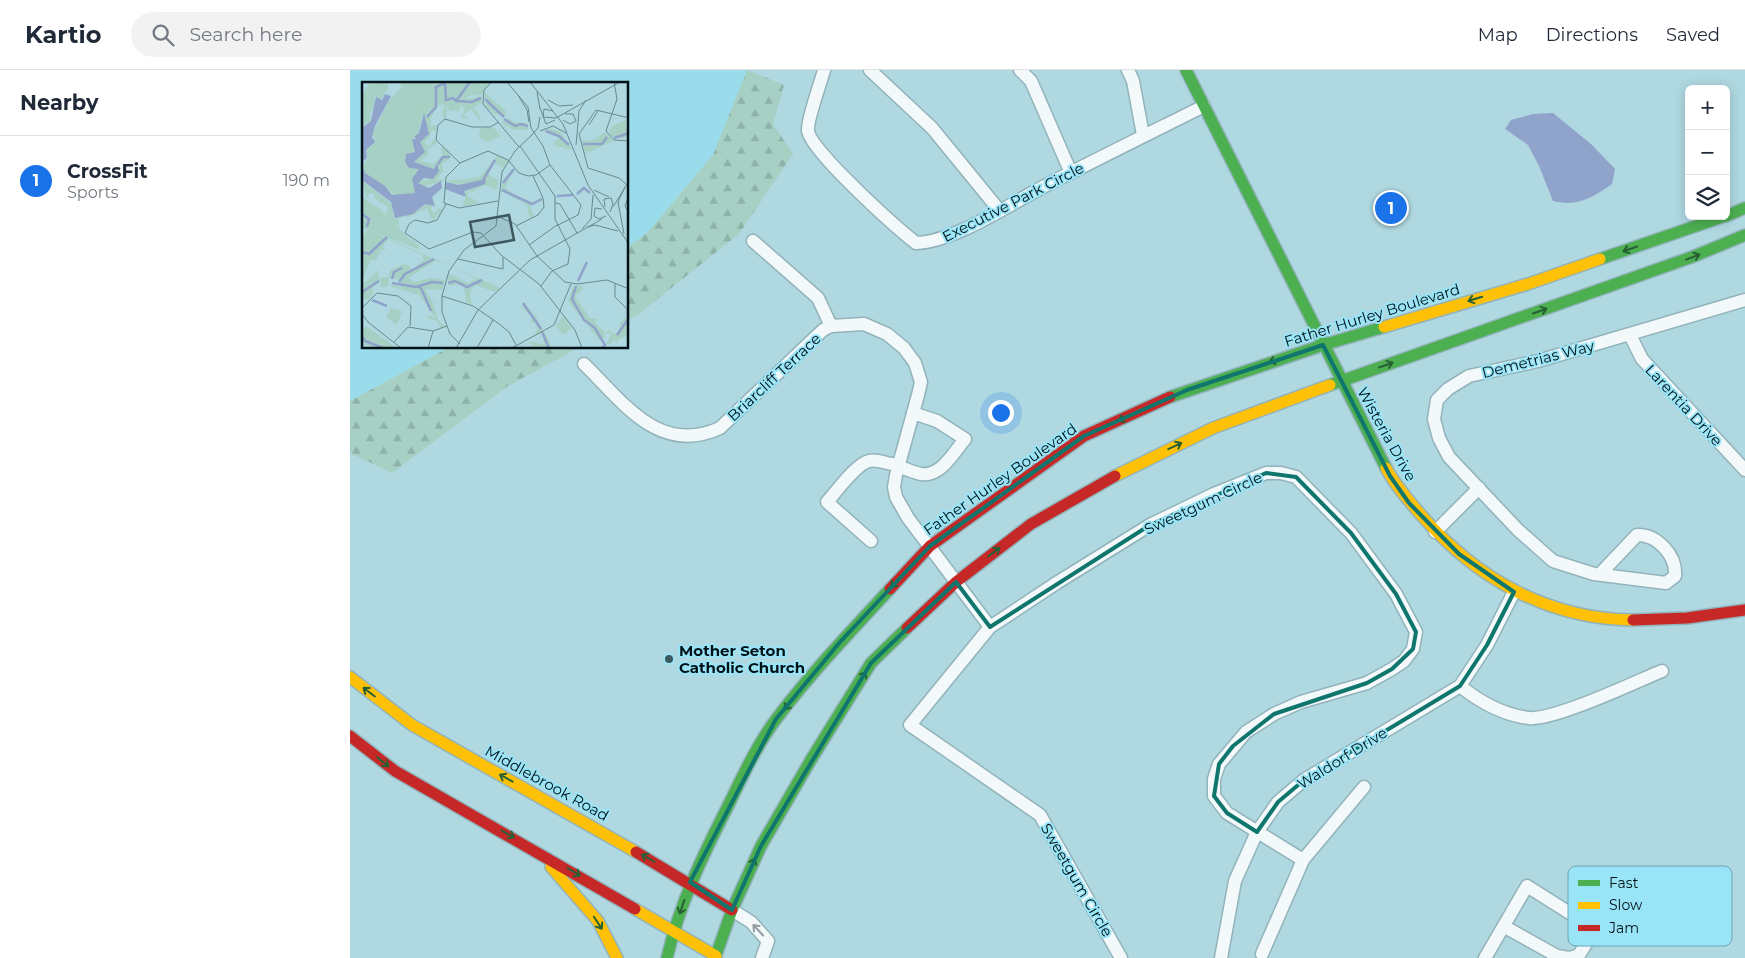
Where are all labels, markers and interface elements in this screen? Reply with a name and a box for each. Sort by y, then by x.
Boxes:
search box [131,12,481,57]
text: Kartio [25,20,101,49]
icon: search [149,21,177,49]
text: Search here [189,23,302,46]
text: Map [1478,24,1518,46]
text: Directions [1546,24,1638,46]
text: Saved [1666,24,1720,46]
inset map [362,82,629,349]
map controls [1685,85,1730,220]
button: + [1685,85,1730,130]
text: Nearby [20,90,99,115]
button: − [1685,130,1730,175]
street label: Executive Park Circle [939,158,1087,246]
text: CrossFit [67,160,148,183]
text: 1 [33,171,39,190]
text: 190 m [283,171,330,190]
button: layers [1685,175,1730,220]
text: Sports [67,183,119,202]
pin: 1 [1375,189,1407,227]
one-way arrow [1622,245,1638,255]
one-way arrow [1685,251,1700,261]
street label: Father Hurley Boulevard [1282,279,1462,351]
one-way arrow [1468,295,1484,305]
one-way arrow [1531,306,1547,315]
street label: Briarcliff Terrace [723,329,825,425]
street label: Demetrias Way [1480,336,1597,382]
one-way arrow [1269,356,1285,366]
one-way arrow [1378,359,1394,369]
street label: Larentia Drive [1641,360,1727,450]
street label: Wisteria Drive [1353,384,1421,484]
your location [988,400,1014,426]
one-way arrow [1118,414,1133,424]
street label: Father Hurley Boulevard [920,419,1080,539]
one-way arrow [1167,441,1182,450]
street label: Sweetgum Circle [1141,467,1265,539]
one-way arrow [987,547,1001,557]
one-way arrow [890,575,902,588]
place label: Mother Seton Catholic Church [679,641,805,677]
marker: Mother Seton Catholic Church [663,653,675,665]
one-way arrow [856,671,867,685]
one-way arrow [362,687,376,697]
one-way arrow [783,697,794,710]
street label: Waldorf Drive [1293,723,1391,793]
street label: Middlebrook Road [482,741,612,825]
one-way arrow [377,757,390,768]
one-way arrow [500,772,514,782]
street label: Sweetgum Circle [1037,820,1117,940]
one-way arrow [500,830,515,840]
one-way arrow [640,853,655,863]
one-way arrow [748,858,758,873]
legend [1568,866,1732,946]
one-way arrow [566,868,580,878]
text: Fast [1609,874,1639,892]
text: Slow [1609,896,1643,914]
one-way arrow [676,898,686,914]
one-way arrow [593,916,603,930]
text: Jam [1608,919,1639,937]
one-way arrow [752,924,764,936]

